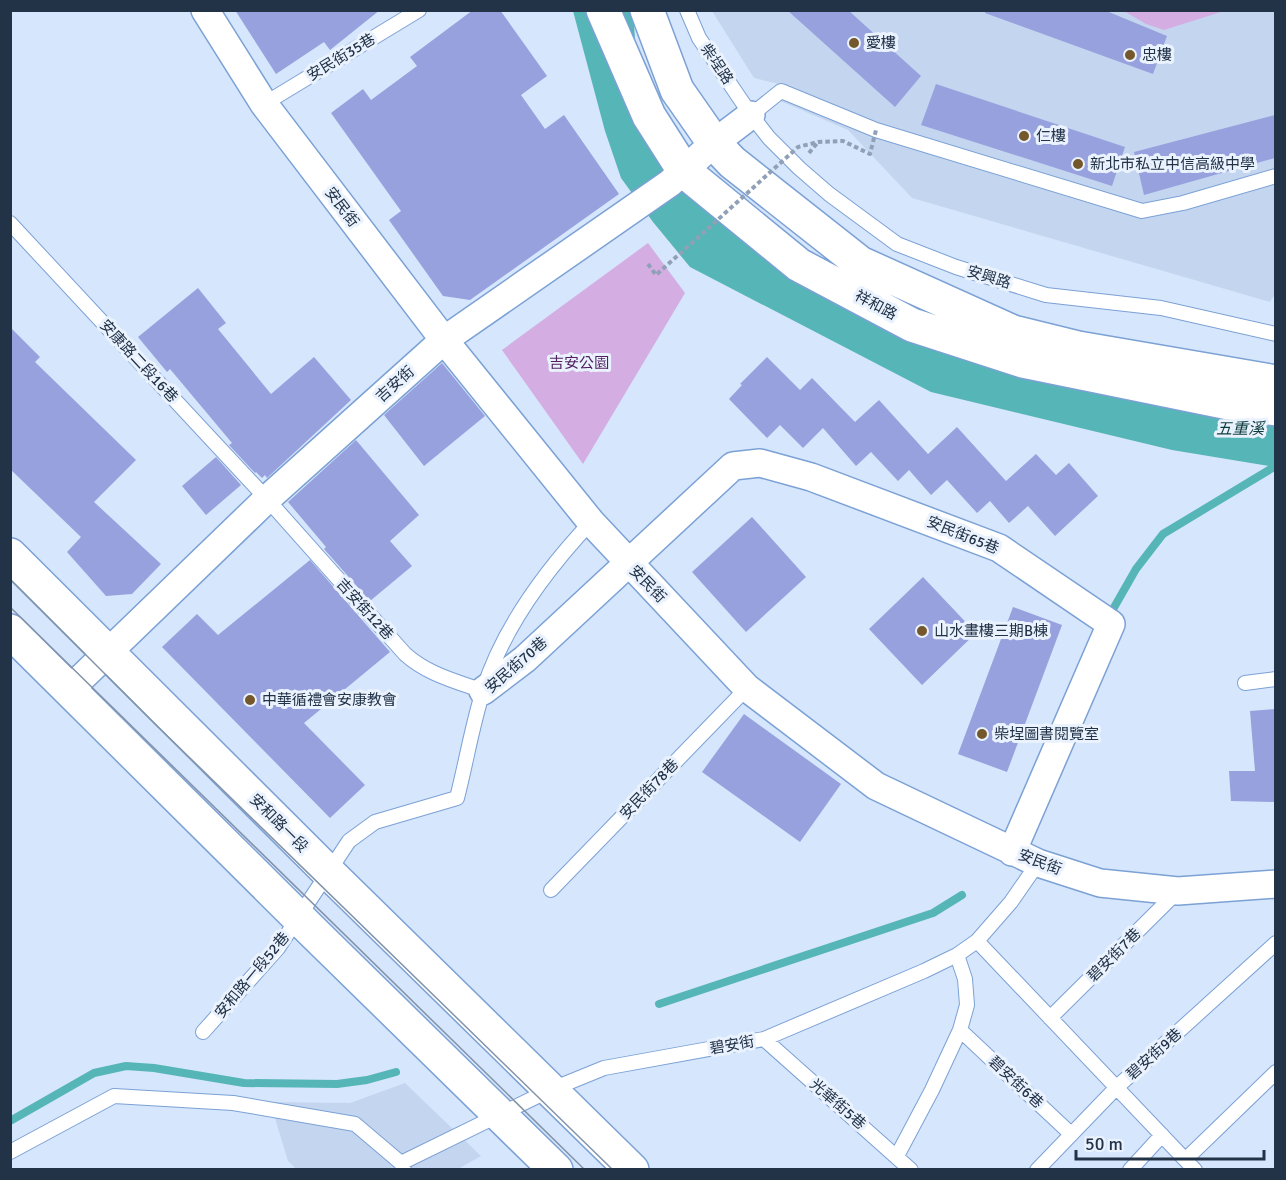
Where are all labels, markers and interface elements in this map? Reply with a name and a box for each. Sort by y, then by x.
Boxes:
street label: 安民街35巷 [304,30,378,84]
place label: 愛樓 [866,34,896,52]
marker: 愛樓 [847,36,861,50]
street label: 柴埕路 [697,40,737,88]
place label: 忠樓 [1142,46,1172,64]
marker: 忠樓 [1123,48,1137,62]
place label: 仁樓 [1036,127,1066,145]
marker: 仁樓 [1017,129,1031,143]
place label: 新北市私立中信高級中學 [1090,155,1255,173]
marker: 新北市私立中信高級中學 [1071,157,1085,171]
street label: 安民街 [321,184,363,230]
street label: 安興路 [965,262,1013,292]
street label: 祥和路 [852,286,900,324]
street label: 安康路二段16巷 [96,316,182,406]
park label: 吉安公園 [549,354,609,372]
street label: 吉安街 [372,362,418,406]
water label: 五重溪 [1216,419,1266,439]
street label: 安民街65巷 [924,512,1002,558]
street label: 安民街 [626,562,670,606]
street label: 吉安街12巷 [333,575,397,643]
place label: 山水畫樓三期B棟 [934,622,1048,640]
marker: 山水畫樓三期B棟 [915,624,929,638]
street label: 安民街70巷 [481,633,551,697]
place label: 中華循禮會安康教會 [262,691,397,709]
marker: 中華循禮會安康教會 [243,693,257,707]
place label: 柴埕圖書閱覽室 [994,725,1099,743]
marker: 柴埕圖書閱覽室 [975,727,989,741]
street label: 安民街78巷 [616,755,682,823]
street label: 安和路一段 [246,790,312,856]
street label: 安民街 [1016,846,1064,878]
street label: 碧安街7巷 [1084,925,1144,985]
street label: 安和路一段52巷 [211,929,293,1021]
street label: 碧安街9巷 [1123,1025,1185,1083]
street label: 碧安街 [708,1032,756,1058]
street label: 碧安街6巷 [985,1052,1047,1112]
street label: 光華街5巷 [806,1075,870,1133]
scale bar [1076,1123,1264,1161]
text: 50 m [1085,1133,1123,1155]

